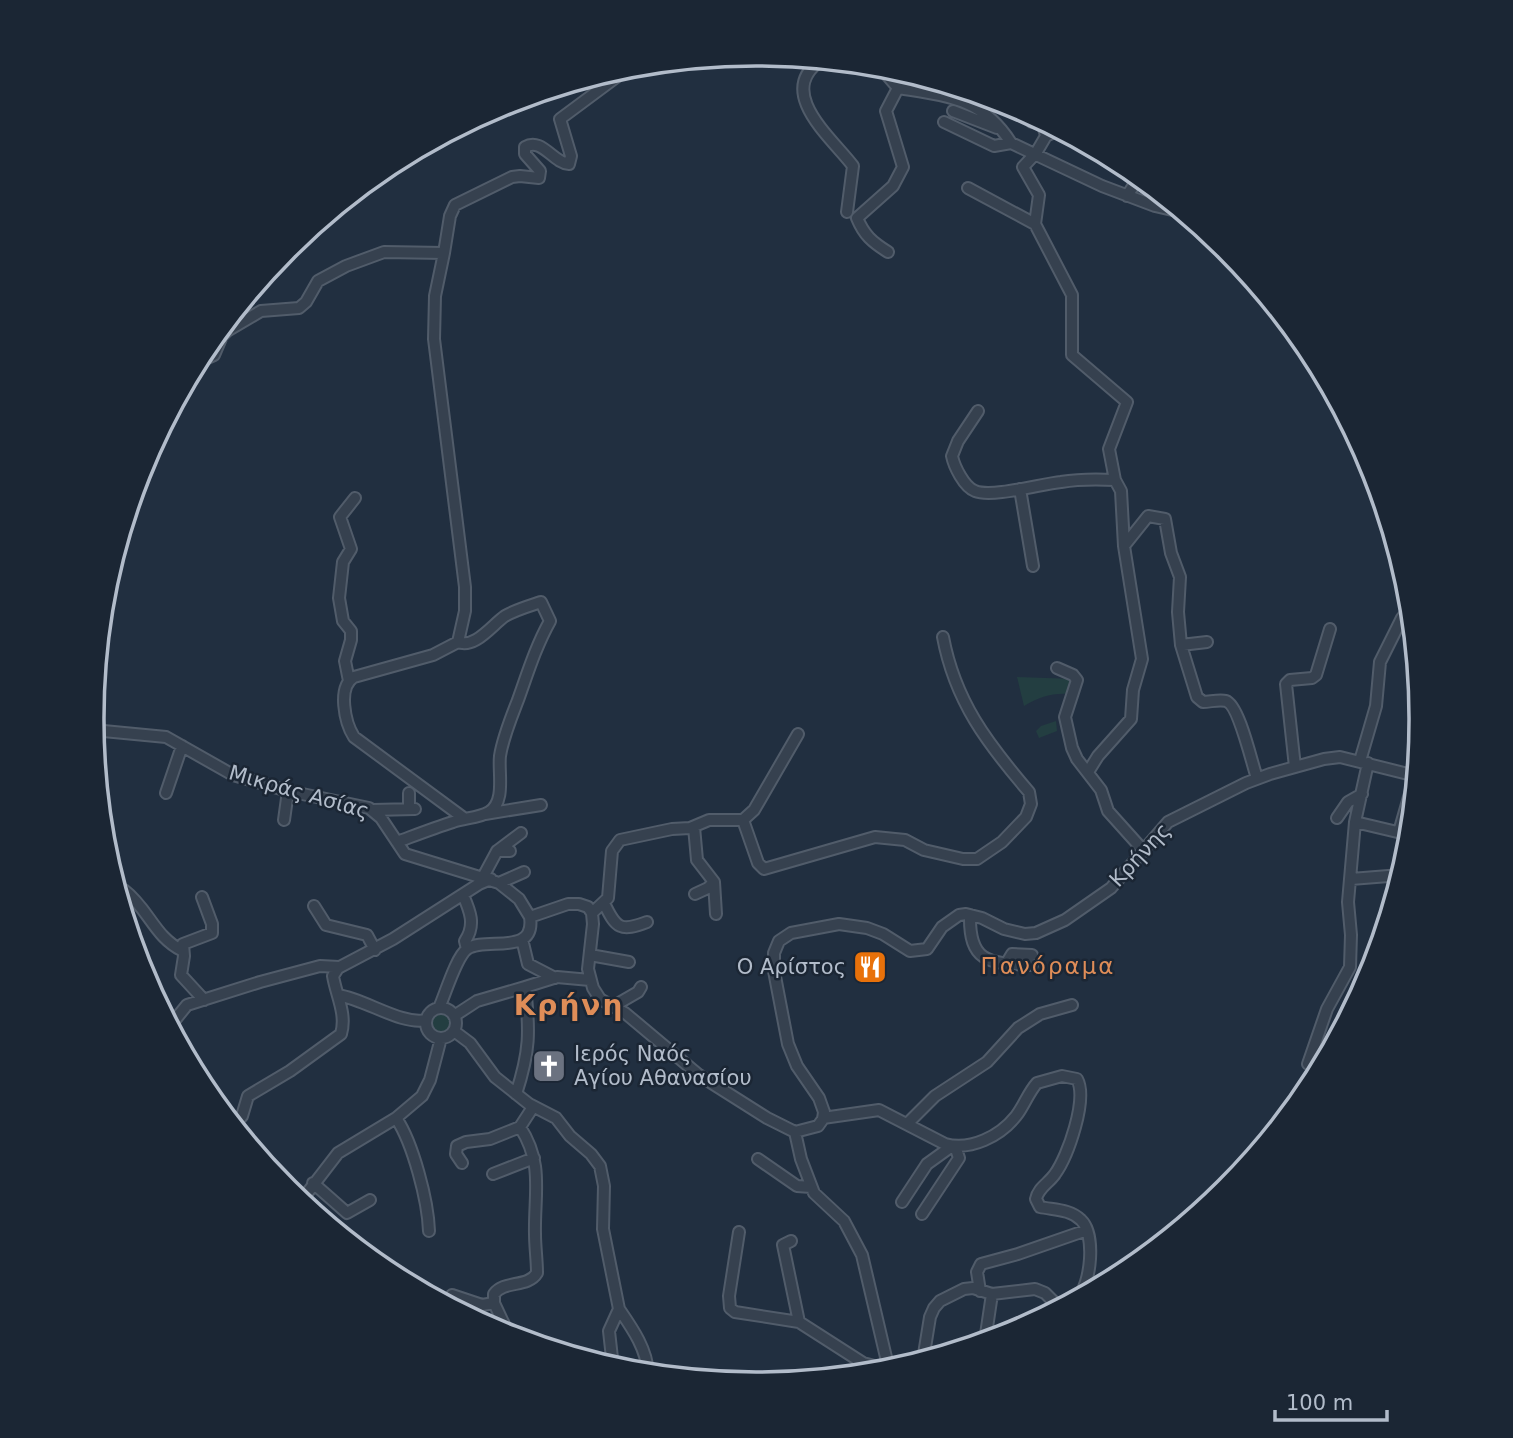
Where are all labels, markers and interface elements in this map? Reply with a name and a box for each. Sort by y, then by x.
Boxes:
street label: Μικράς Ασίας [226,761,372,823]
street label: Κρήνης [1105,818,1175,892]
restaurant icon: Ο Αρίστος [851,948,889,986]
district label: Πανόραμα [981,953,1115,979]
place label: Ο Αρίστος [737,955,846,979]
district label: Κρήνη [514,989,624,1022]
place label: Ιερός Ναός Αγίου Αθανασίου [574,1042,752,1090]
church icon: Ιερός Ναός Αγίου Αθανασίου [530,1047,568,1085]
scale bar [1275,1378,1387,1422]
text: 100 m [1286,1391,1353,1415]

